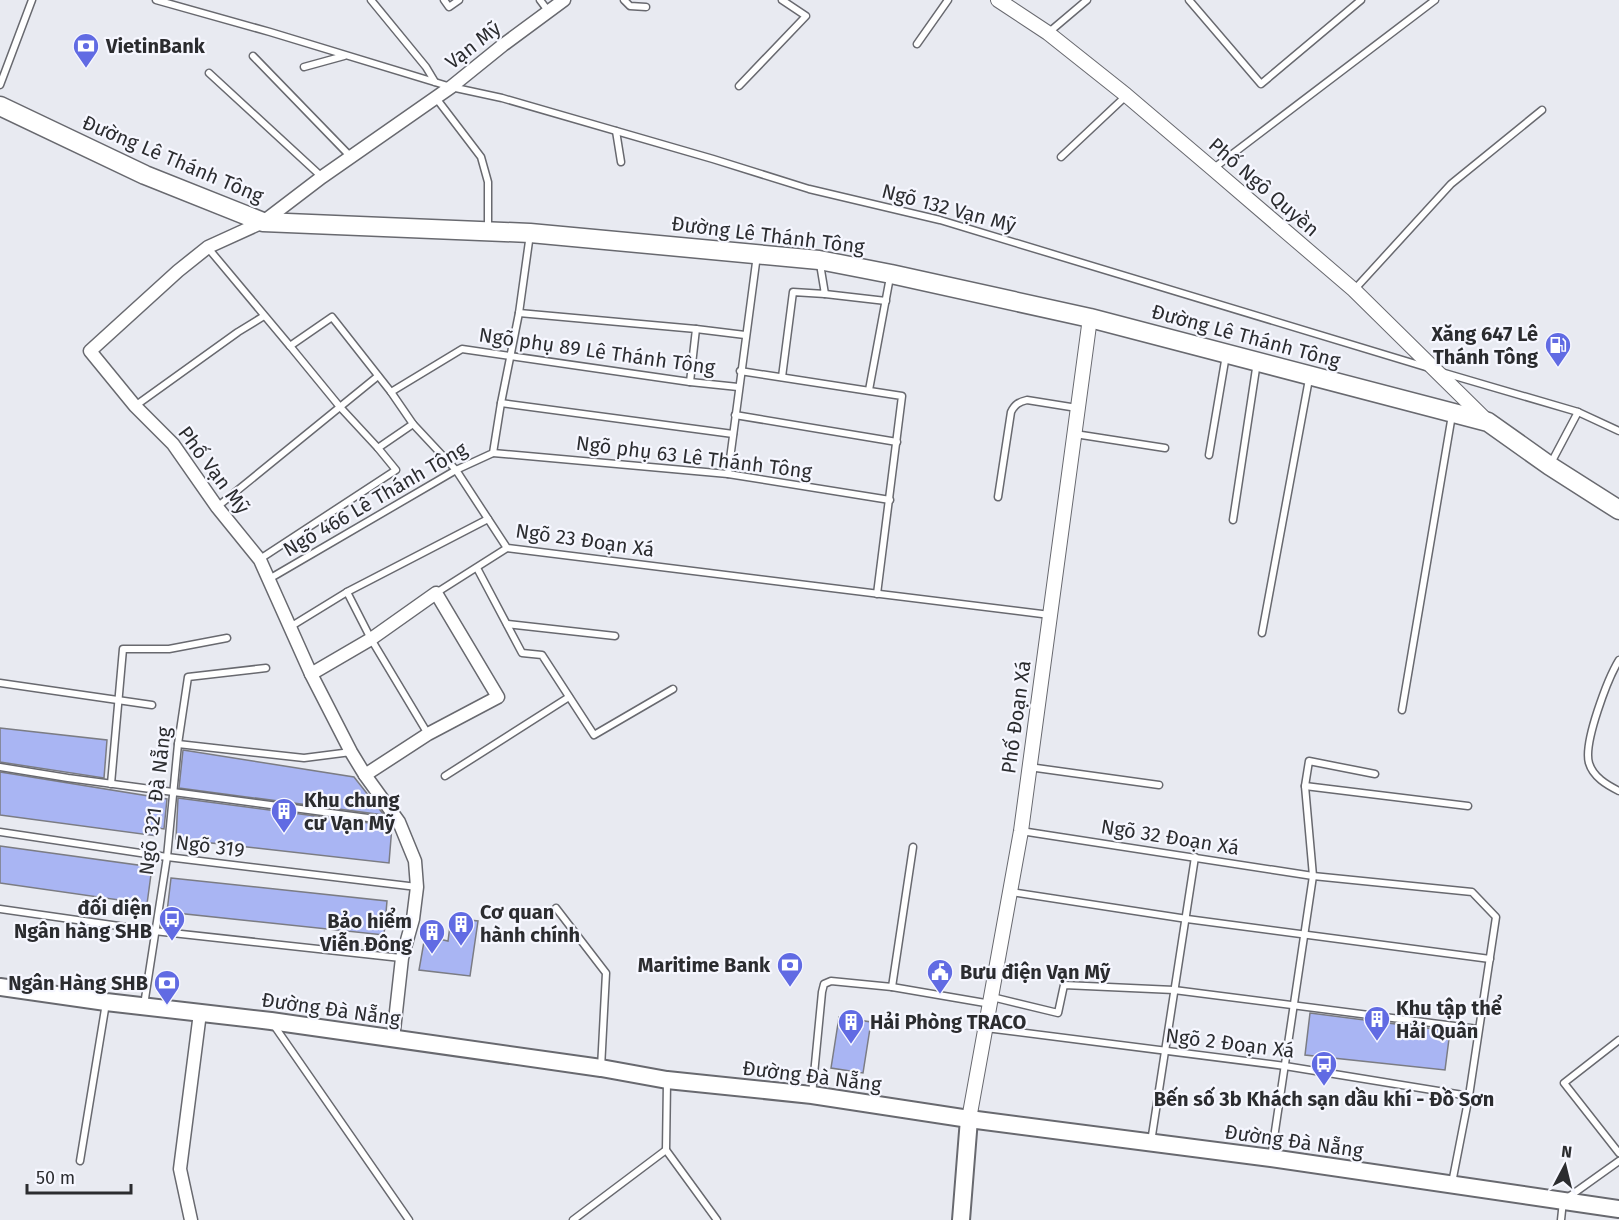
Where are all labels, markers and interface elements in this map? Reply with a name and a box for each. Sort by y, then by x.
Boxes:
street label: Vạn Mỹ [441,16,506,74]
bank icon: VietinBank [71,31,101,69]
place label: VietinBank [105,34,206,58]
street label: Đường Lê Thánh Tông [79,110,268,208]
street label: Phố Ngô Quyền [1204,133,1324,241]
street label: Ngõ 132 Vạn Mỹ [879,179,1019,237]
street label: Đường Lê Thánh Tông [670,211,867,259]
street label: Đường Lê Thánh Tông [1149,299,1344,373]
place label: Xăng 647 Lê Thánh Tông [1430,322,1539,369]
street label: Ngõ phụ 89 Lê Thánh Tông [477,323,717,380]
fuel station icon: Xăng 647 Lê Thánh Tông [1543,330,1573,368]
street label: Phố Vạn Mỹ [173,421,255,519]
street label: Ngõ phụ 63 Lê Thánh Tông [575,431,814,483]
street label: Ngõ 466 Lê Thánh Tông [279,436,472,561]
street label: Ngõ 23 Đoạn Xá [514,518,656,562]
street label: Phố Đoạn Xá [996,659,1036,775]
street label: Ngõ 321 Đà Nẵng [134,725,176,877]
place label: Khu chung cư Vạn Mỹ [304,788,400,835]
building icon: Khu chung cư Vạn Mỹ [269,796,299,834]
street label: Ngõ 32 Đoạn Xá [1099,814,1241,860]
street label: Ngõ 319 [174,830,246,862]
place label: đối diện Ngân hàng SHB [14,895,152,943]
place label: Cơ quan hành chính [480,900,580,947]
bus stop icon: đối diện Ngân hàng SHB [157,904,187,942]
place label: Bảo hiểm Viễn Đông [319,907,413,956]
building icon: Cơ quan hành chính [446,909,476,947]
building icon: Bảo hiểm Viễn Đông [417,917,447,955]
bank icon: Maritime Bank [775,950,805,988]
place label: Maritime Bank [638,953,771,977]
public building icon: Bưu điện Vạn Mỹ [925,957,955,995]
place label: Bưu điện Vạn Mỹ [960,960,1111,984]
bank icon: Ngân Hàng SHB [152,968,182,1006]
place label: Ngân Hàng SHB [8,971,148,995]
street label: Đường Đà Nẵng [260,987,402,1031]
place label: Khu tập thể Hải Quân [1396,994,1503,1043]
building icon: Khu tập thể Hải Quân [1362,1004,1392,1042]
building icon: Hải Phòng TRACO [836,1007,866,1045]
place label: Hải Phòng TRACO [870,1010,1027,1034]
street label: Ngõ 2 Đoạn Xá [1164,1023,1296,1063]
bus stop icon: Bến số 3b Khách sạn dầu khí - Đồ Sơn [1309,1049,1339,1087]
street label: Đường Đà Nẵng [741,1056,883,1097]
place label: Bến số 3b Khách sạn dầu khí - Đồ Sơn [1154,1086,1494,1111]
street label: Đường Đà Nẵng [1223,1119,1365,1163]
north arrow [1535,1136,1595,1196]
text: N [1560,1142,1573,1162]
scale bar [27,1157,130,1195]
text: 50 m [36,1167,75,1189]

